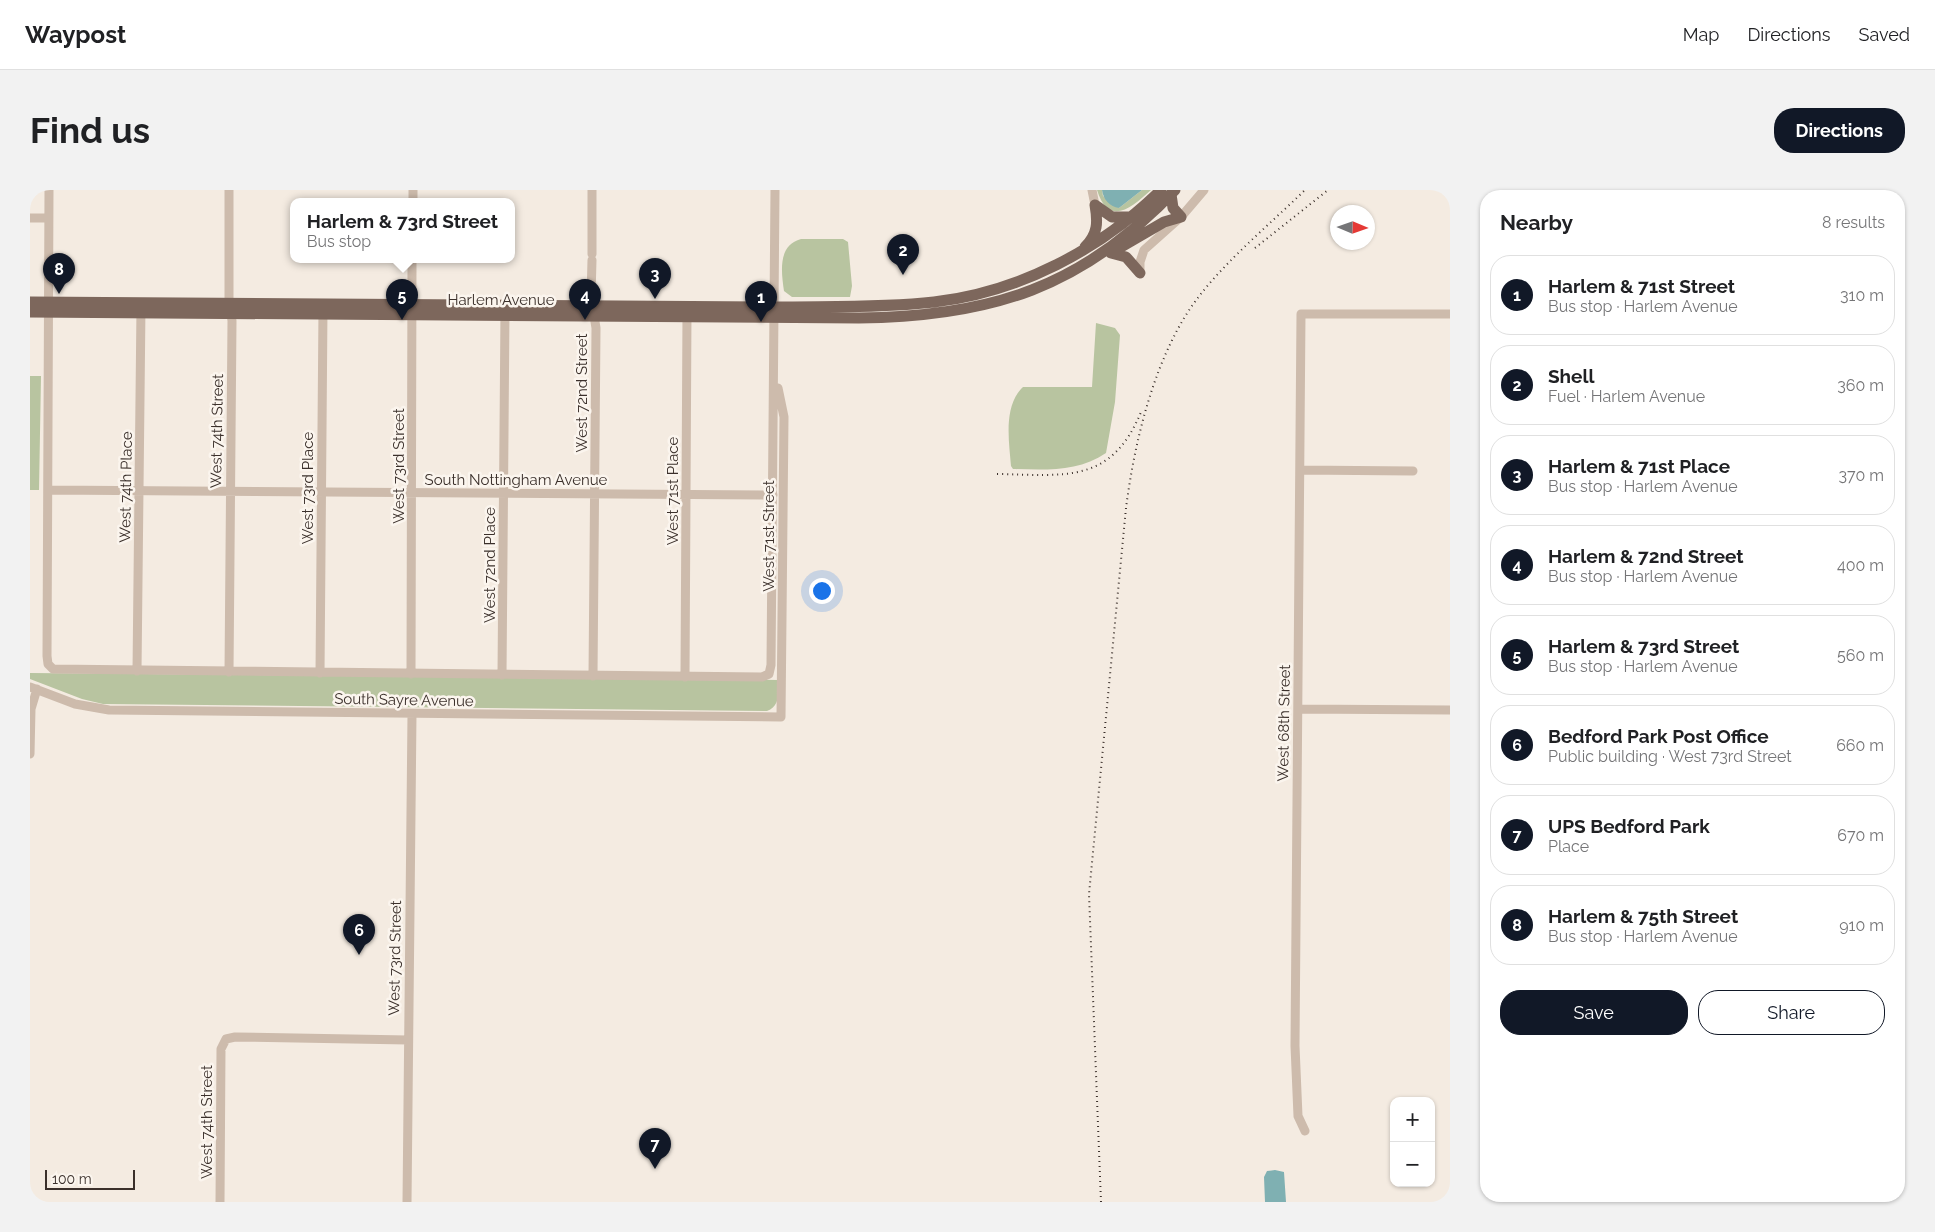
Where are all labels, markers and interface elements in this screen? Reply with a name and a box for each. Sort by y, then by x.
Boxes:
text: Waypost [25,20,126,49]
text: Map [1683,24,1719,45]
text: Directions [1747,24,1831,45]
text: Saved [1859,24,1910,45]
button: Directions [1774,108,1905,153]
text: Find us [30,110,150,151]
popup [290,198,515,263]
north arrow [1330,205,1375,250]
text: Harlem & 73rd Street [307,210,498,232]
text: Nearby [1500,210,1573,235]
text: 8 results [1822,213,1885,232]
text: Bus stop [307,232,371,251]
pin: 2 [887,234,919,275]
pin: 8 [43,253,75,294]
pin: 3 [639,258,671,299]
text: Harlem & 71st Street [1548,275,1735,297]
pin: 5 [386,279,418,320]
pin: 4 [569,279,601,320]
pin: 1 [745,281,777,322]
text: 1 [1513,286,1521,305]
text: 310 m [1840,286,1884,305]
street label: Harlem Avenue [447,291,555,309]
text: Bus stop · Harlem Avenue [1548,297,1738,316]
street label: West 72nd Street [573,334,591,452]
text: Shell [1548,365,1595,387]
street label: West 74th Street [207,374,227,488]
text: 2 [1512,376,1522,395]
text: 360 m [1837,376,1884,395]
text: Fuel · Harlem Avenue [1548,387,1705,406]
street label: West 73rd Street [390,408,408,524]
street label: West 74th Place [116,431,136,543]
street label: West 73rd Place [299,432,317,544]
street label: West 71st Place [664,436,682,545]
text: Harlem & 71st Place [1548,455,1730,477]
text: 3 [1513,466,1521,485]
text: 370 m [1838,466,1884,485]
street label: South Nottingham Avenue [425,471,608,489]
text: Bus stop · Harlem Avenue [1548,477,1738,496]
street label: West 71st Street [760,480,778,592]
street label: West 72nd Place [481,507,499,623]
text: Harlem & 72nd Street [1548,545,1744,567]
text: 4 [1512,556,1522,575]
text: 400 m [1837,556,1884,575]
text: Bus stop · Harlem Avenue [1548,567,1738,586]
your location [809,578,835,604]
text: Harlem & 73rd Street [1548,635,1739,657]
text: 5 [1513,646,1521,665]
text: 560 m [1837,646,1884,665]
text: Bus stop · Harlem Avenue [1548,657,1738,676]
street label: West 68th Street [1274,664,1294,782]
street label: South Sayre Avenue [334,690,474,710]
text: Bedford Park Post Office [1548,725,1769,747]
text: 6 [1512,736,1522,755]
text: 660 m [1836,736,1884,755]
text: Public building · West 73rd Street [1548,747,1792,766]
text: UPS Bedford Park [1548,815,1710,837]
text: 7 [1513,826,1521,845]
text: 670 m [1837,826,1884,845]
text: Place [1548,837,1589,856]
street label: West 73rd Street [385,900,405,1016]
text: Harlem & 75th Street [1548,905,1738,927]
pin: 6 [343,914,375,955]
text: 8 [1512,916,1522,935]
text: 910 m [1839,916,1884,935]
text: Bus stop · Harlem Avenue [1548,927,1738,946]
button: Save [1500,990,1688,1035]
button: Share [1698,990,1885,1035]
street label: West 74th Street [198,1065,216,1179]
map controls [1390,1097,1435,1187]
button: + [1390,1097,1435,1142]
pin: 7 [639,1128,671,1169]
button: − [1390,1142,1435,1187]
scale bar [45,1167,135,1190]
text: 100 m [52,1171,92,1187]

